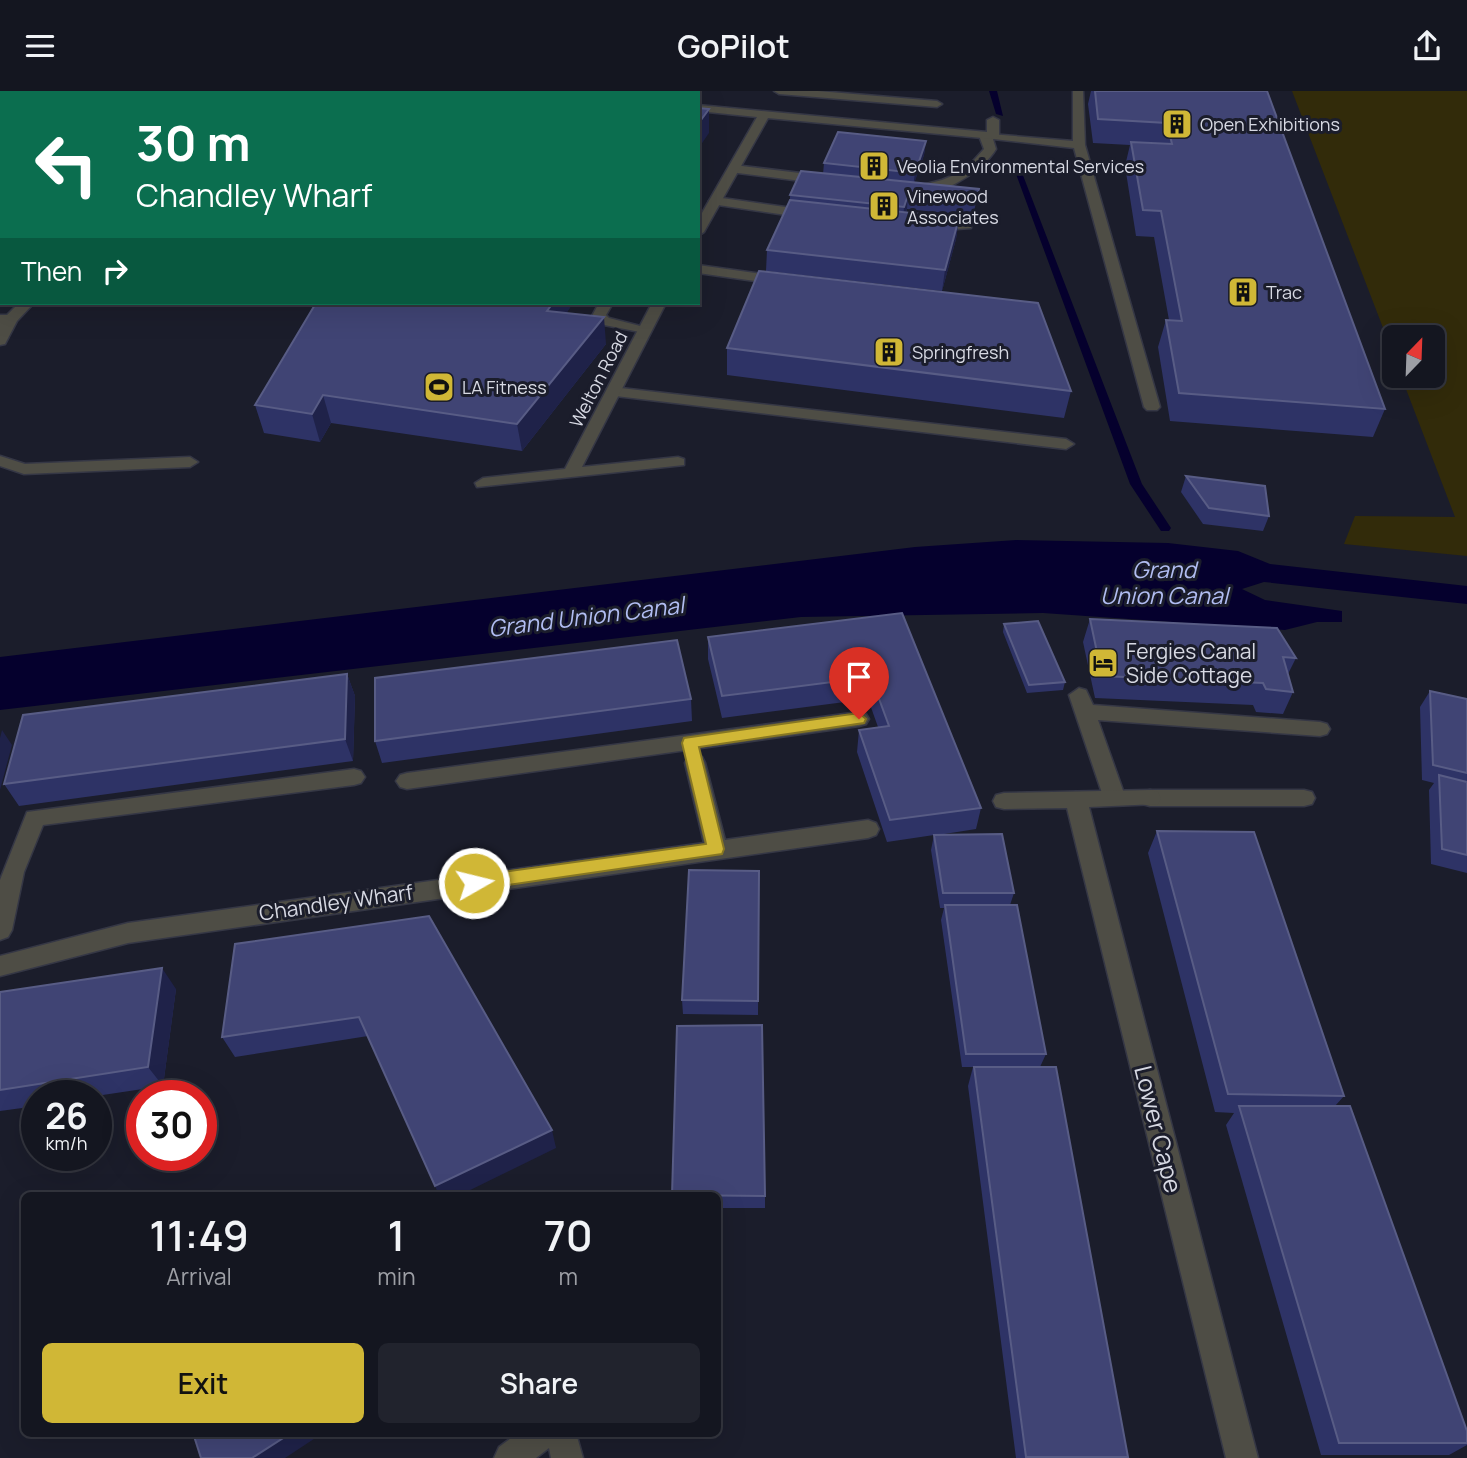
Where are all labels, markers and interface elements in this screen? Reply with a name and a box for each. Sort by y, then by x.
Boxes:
text: GoPilot [677,24,790,68]
icon: menu [21,27,59,65]
icon: share [1408,27,1446,65]
building icon: Open Exhibitions [1160,107,1194,141]
text: 30 m [136,109,251,176]
place label: Open Exhibitions [1200,112,1340,136]
icon: left [21,119,112,210]
building icon: Veolia Environmental Services [857,149,891,183]
place label: Veolia Environmental Services [897,154,1144,178]
text: Chandley Wharf [136,173,372,217]
place label: Vinewood Associates [907,184,999,229]
building icon: Vinewood Associates [867,189,901,223]
icon: right [96,252,134,290]
text: Then [21,253,82,289]
building icon: Trac [1226,275,1260,309]
place label: Trac [1266,280,1302,304]
north arrow [1382,325,1446,389]
map controls [1382,325,1445,388]
street label: Welton Road [563,327,633,431]
building icon: Springfresh [872,335,906,369]
place label: Springfresh [912,340,1009,364]
sports icon: LA Fitness [422,370,456,404]
place label: LA Fitness [462,375,547,399]
water label: Grand Union Canal [1100,553,1231,611]
water label: Grand Union Canal [486,588,688,644]
place label: Fergies Canal Side Cottage [1126,637,1256,689]
hotel icon: Fergies Canal Side Cottage [1086,646,1120,680]
pin [829,647,889,719]
icon: arrive [840,658,878,696]
position arrow [437,846,511,920]
street label: Chandley Wharf [257,877,415,927]
street label: Lower Cape [1127,1062,1191,1196]
speed limit sign: 30 [126,1080,217,1171]
text: 26 [45,1092,88,1140]
text: km/h [46,1131,87,1155]
text: 11:49 [149,1206,249,1264]
text: 1 [388,1206,405,1264]
text: 70 [544,1206,593,1264]
text: Arrival [166,1260,232,1292]
text: min [377,1260,416,1292]
text: m [559,1260,578,1292]
button: Exit [42,1343,364,1423]
button: Share [378,1343,700,1423]

